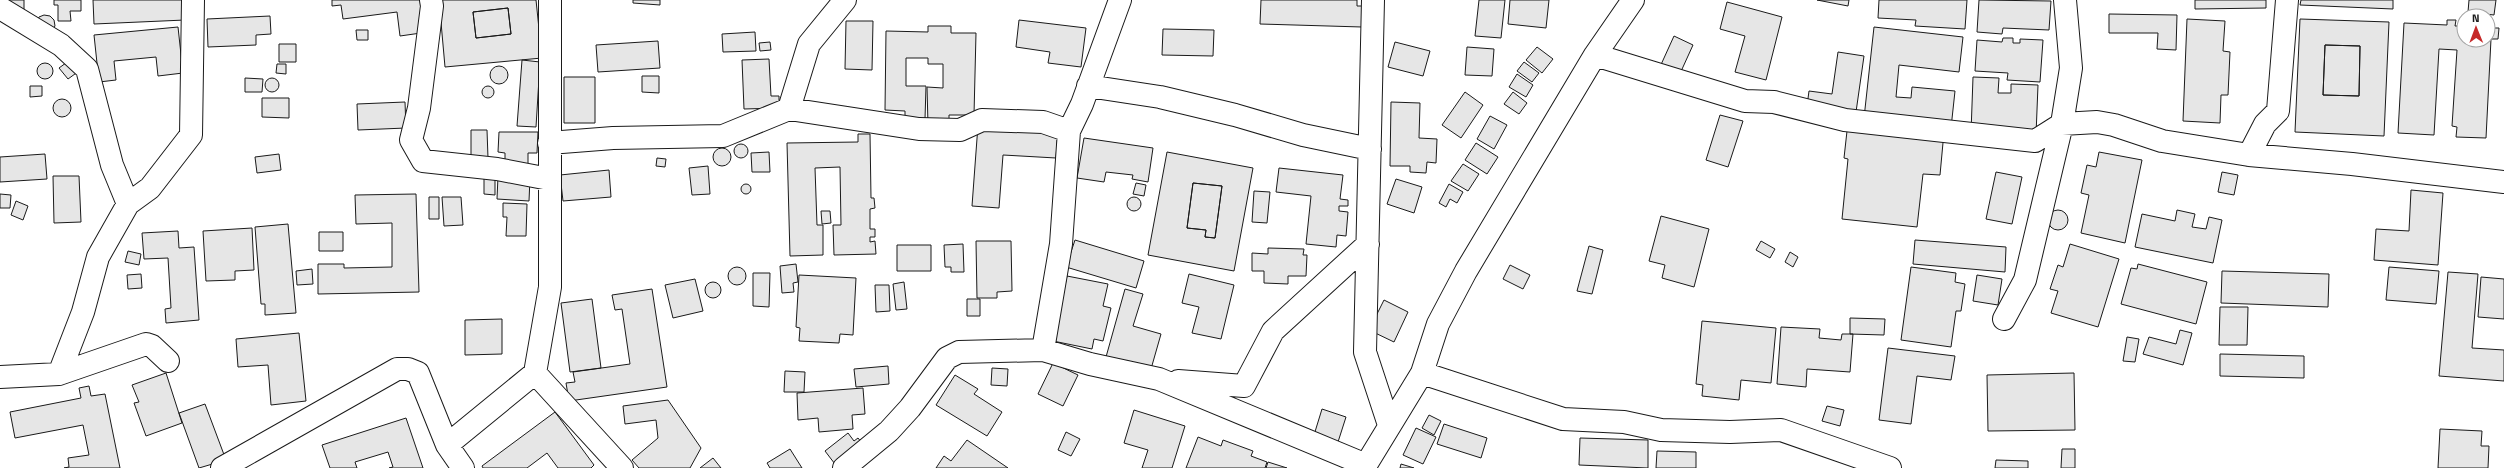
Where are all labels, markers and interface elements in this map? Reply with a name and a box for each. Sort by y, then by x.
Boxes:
north arrow [2456,8,2496,48]
text: N [2472,10,2480,26]

